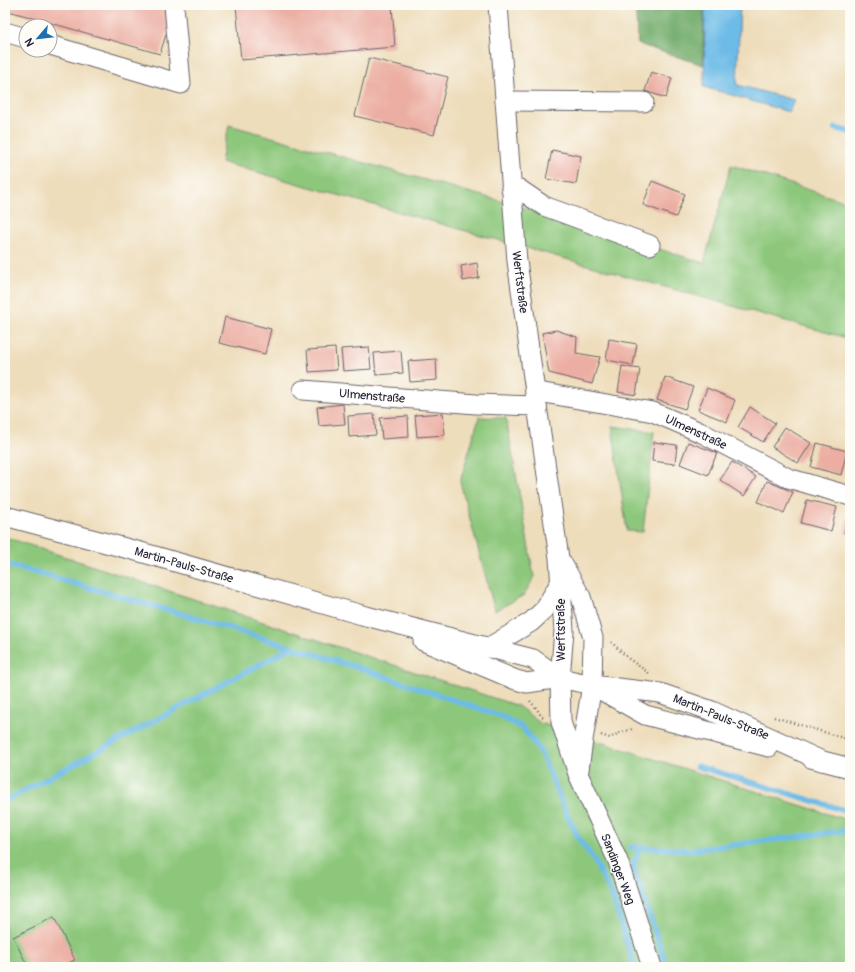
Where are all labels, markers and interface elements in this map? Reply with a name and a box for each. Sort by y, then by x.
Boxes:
north arrow [18,18,58,58]
text: N [22,36,37,49]
street label: Werftstraße [508,250,531,314]
street label: Ulmenstraße [338,386,406,407]
street label: Ulmenstraße [663,412,729,453]
street label: Martin-Pauls-Straße [133,544,235,587]
street label: Werftstraße [554,599,569,661]
street label: Martin-Pauls-Straße [671,691,771,744]
street label: Sandinger Weg [597,832,638,907]

